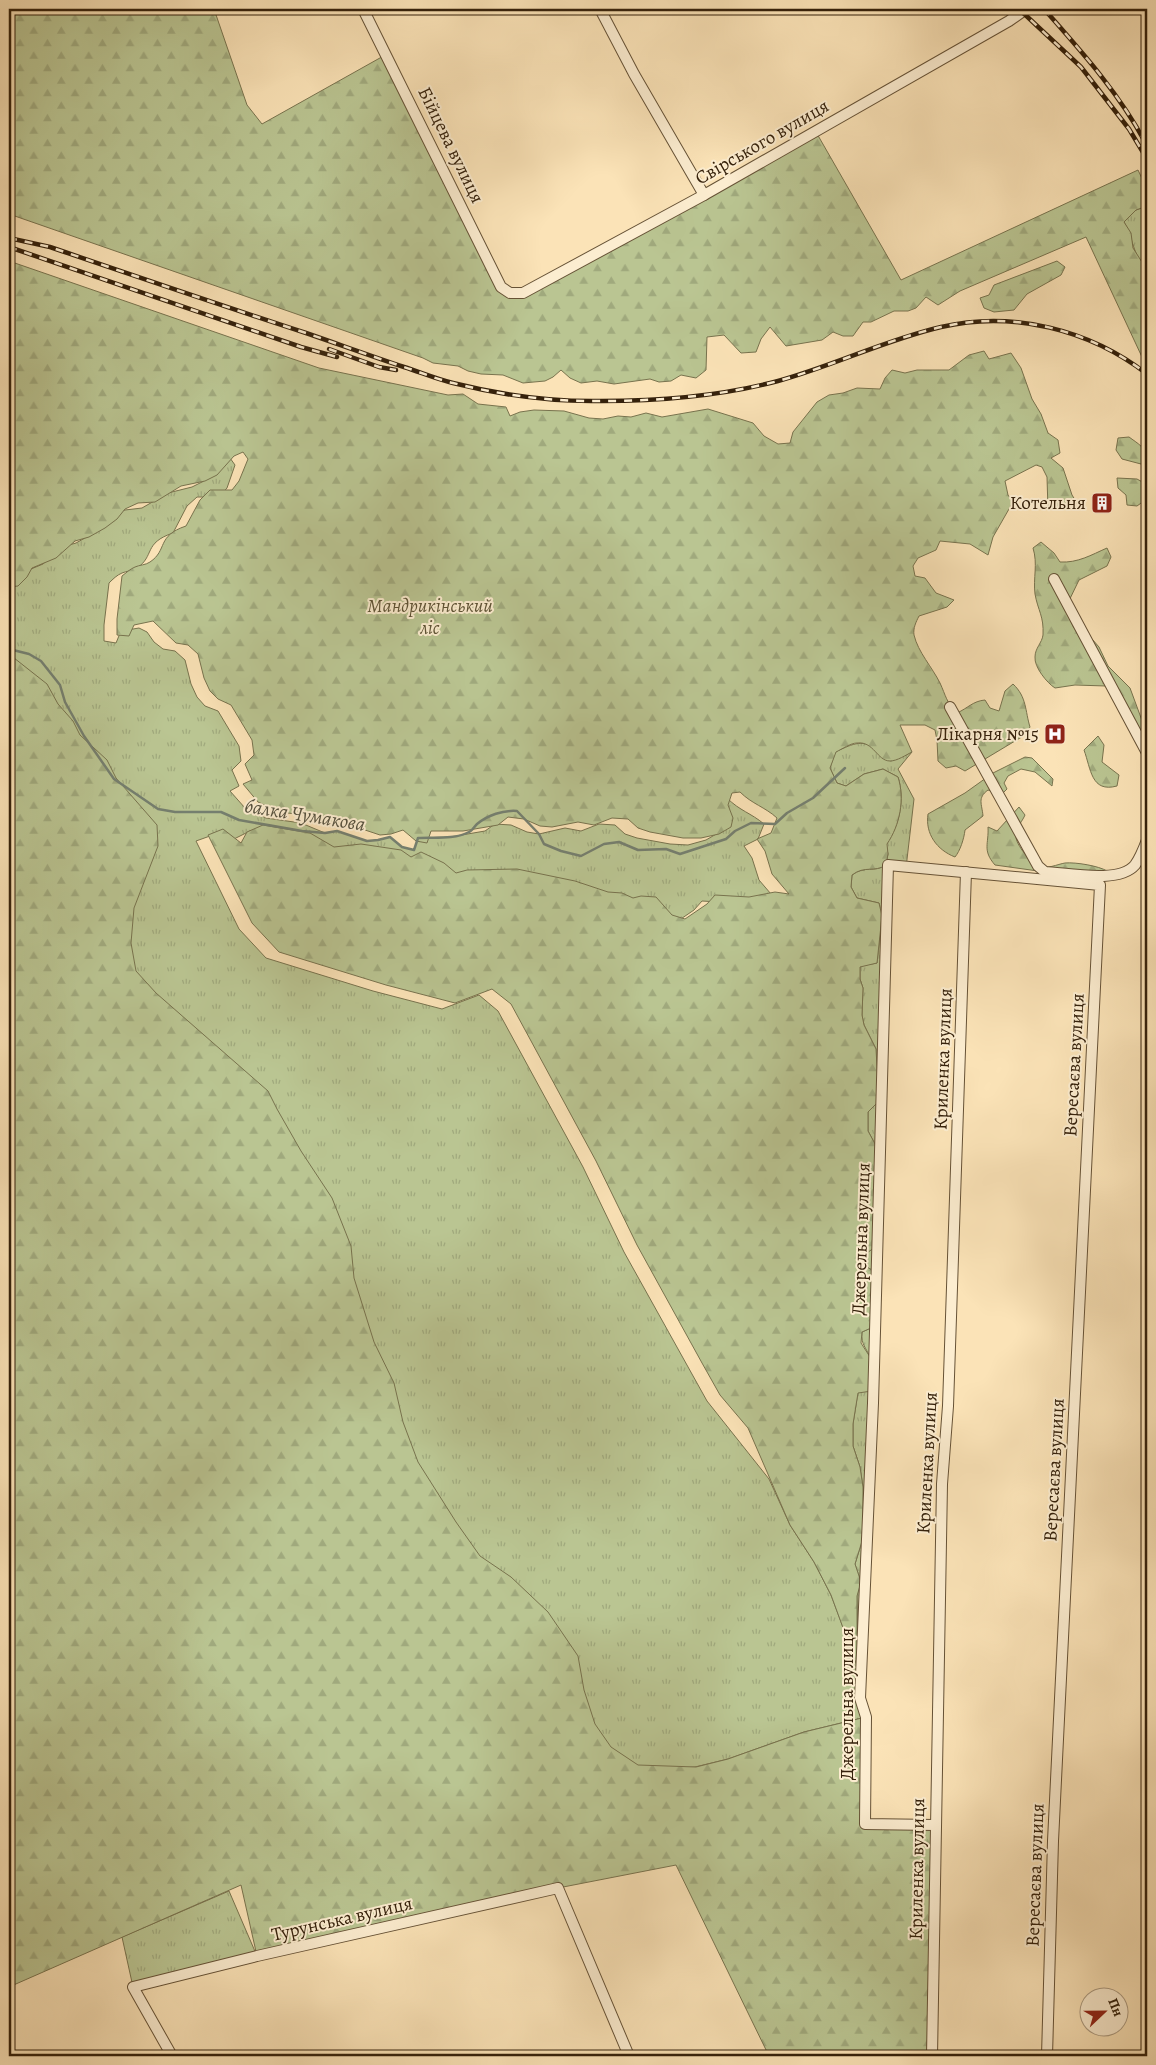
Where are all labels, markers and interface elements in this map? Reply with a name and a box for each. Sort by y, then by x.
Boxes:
street label: Бійцева вулиця [412,82,490,208]
street label: Свірського вулиця [690,93,834,191]
place label: Котельня [1010,490,1086,516]
building icon: Котельня [1090,491,1114,515]
park label: Мандрикінський ліс [367,593,493,641]
place label: Лікарня №15 [936,721,1039,747]
hospital icon: Лікарня №15 [1043,722,1067,746]
water label: балка Чумакова [243,792,367,838]
street label: Криленка вулиця [928,988,958,1130]
street label: Вересаєва вулиця [1057,993,1091,1137]
street label: Джерельна вулиця [845,1162,877,1316]
street label: Криленка вулиця [910,1391,944,1535]
street label: Вересаєва вулиця [1037,1398,1071,1542]
street label: Джерельна вулиця [834,1628,860,1780]
street label: Криленка вулиця [903,1798,931,1940]
street label: Вересаєва вулиця [1020,1803,1050,1947]
street label: Турунська вулиця [269,1890,415,1948]
north arrow [1078,1988,1128,2038]
text: Пн [1103,1995,1128,2019]

